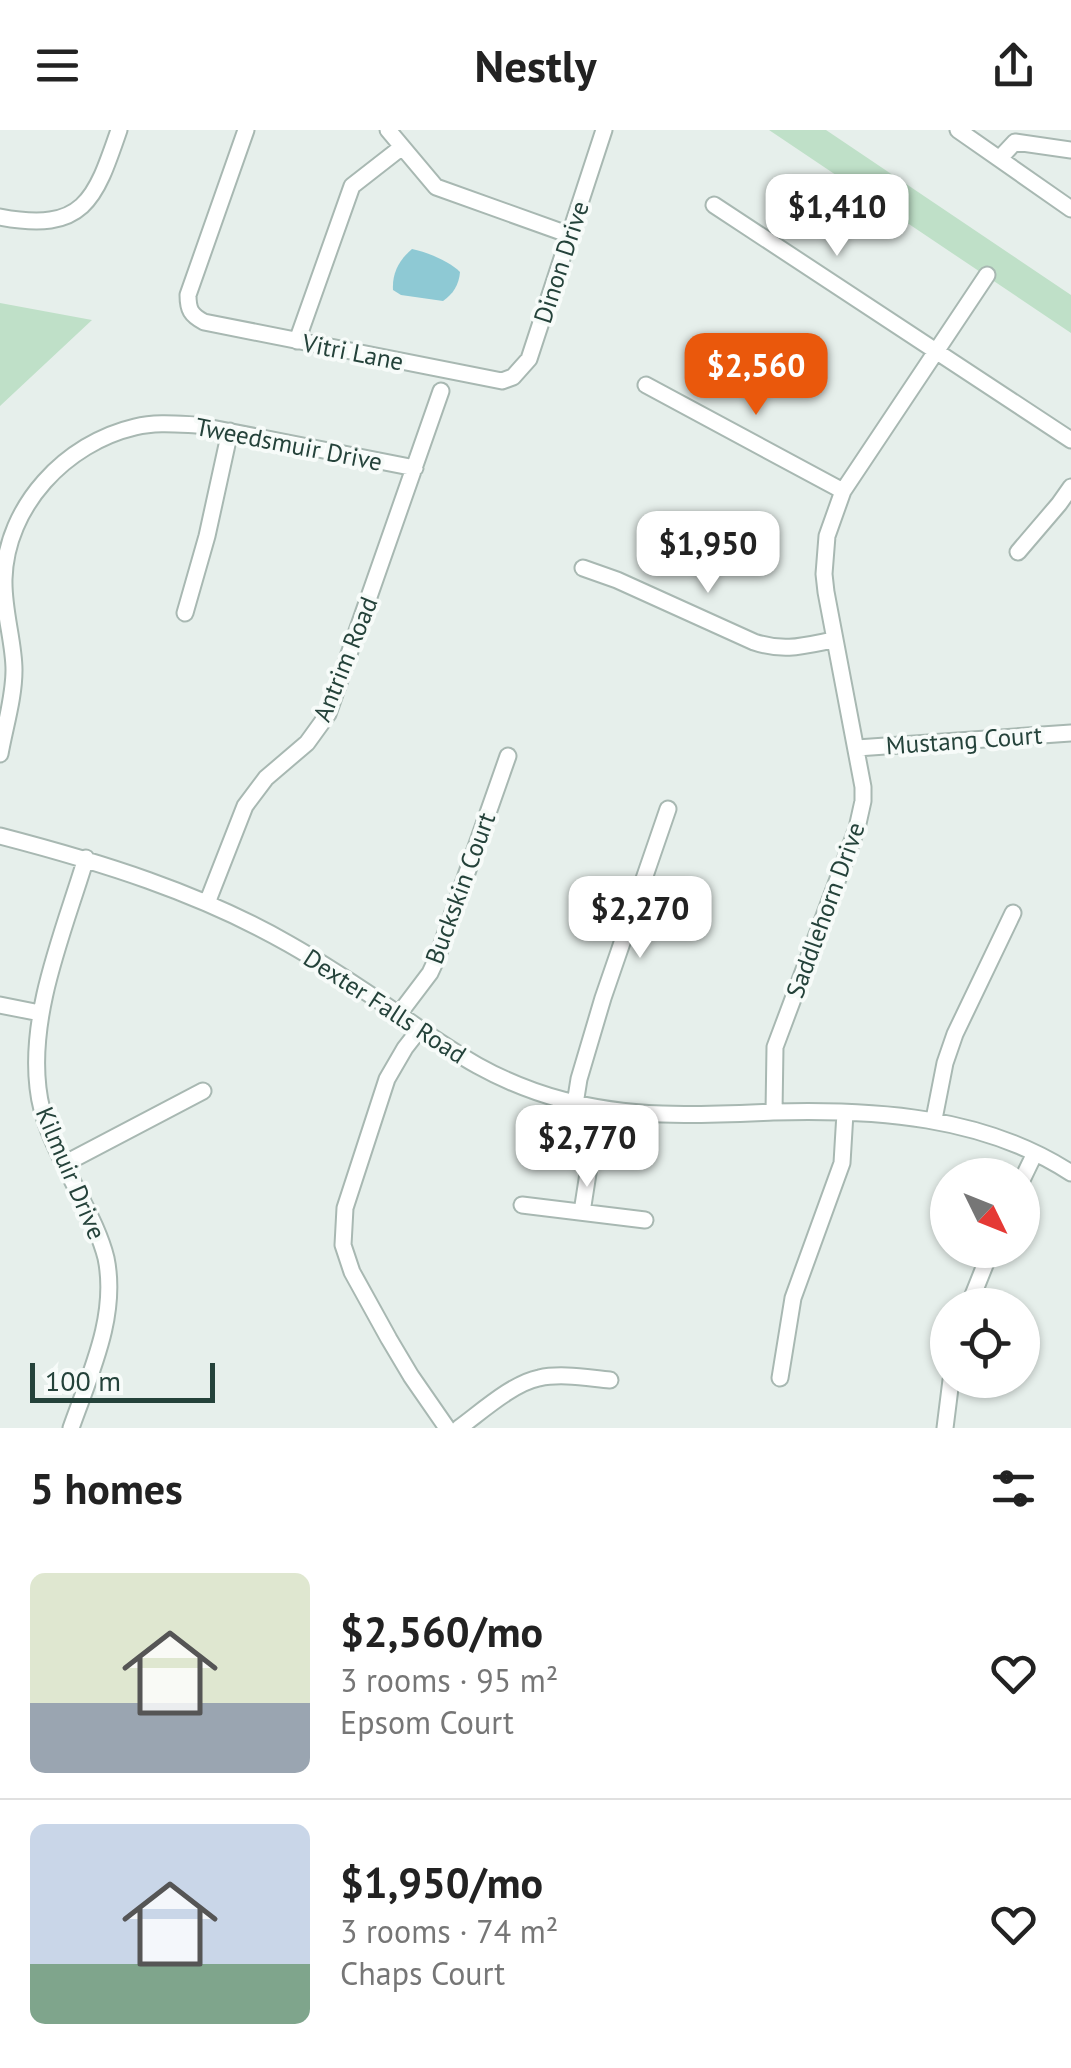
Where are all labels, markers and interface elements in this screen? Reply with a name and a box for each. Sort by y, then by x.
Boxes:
text: Nestly [475,36,596,94]
icon: menu [30,38,85,93]
icon: share [986,38,1041,93]
pin: $1,410 [756,174,918,259]
text: $1,410 [788,185,886,227]
street label: Dinon Drive [526,197,596,327]
street label: Vitri Lane [299,326,406,377]
pin: $2,560 [675,333,837,418]
text: $2,560 [707,344,805,386]
street label: Tweedsmuir Drive [193,410,385,478]
pin: $1,950 [627,511,789,596]
text: $1,950 [659,522,757,564]
street label: Antrim Road [305,592,385,726]
street label: Mustang Court [885,719,1044,761]
street label: Buckskin Court [418,807,502,968]
street label: Saddlehorn Drive [778,818,872,1002]
pin: $2,270 [559,876,721,961]
text: $2,270 [591,887,689,929]
street label: Dexter Falls Road [298,942,472,1070]
street label: Kilmuir Drive [29,1102,113,1244]
pin: $2,770 [506,1105,668,1190]
text: $2,770 [538,1116,636,1158]
north arrow [930,1158,1040,1268]
map controls [930,1158,1040,1398]
button: locate [930,1288,1040,1398]
scale bar [30,1358,215,1402]
text: 100 m [45,1362,121,1399]
text: 5 homes [30,1461,183,1516]
icon: filters [986,1461,1041,1516]
text: $2,560/mo [340,1604,543,1659]
icon: home [110,1613,230,1733]
icon: heart [986,1646,1041,1701]
text: 3 rooms · 95 m² [340,1659,558,1701]
text: Epsom Court [340,1701,514,1743]
text: $1,950/mo [340,1855,543,1910]
icon: home [110,1864,230,1984]
icon: heart [986,1897,1041,1952]
text: 3 rooms · 74 m² [340,1910,558,1952]
text: Chaps Court [340,1952,505,1994]

